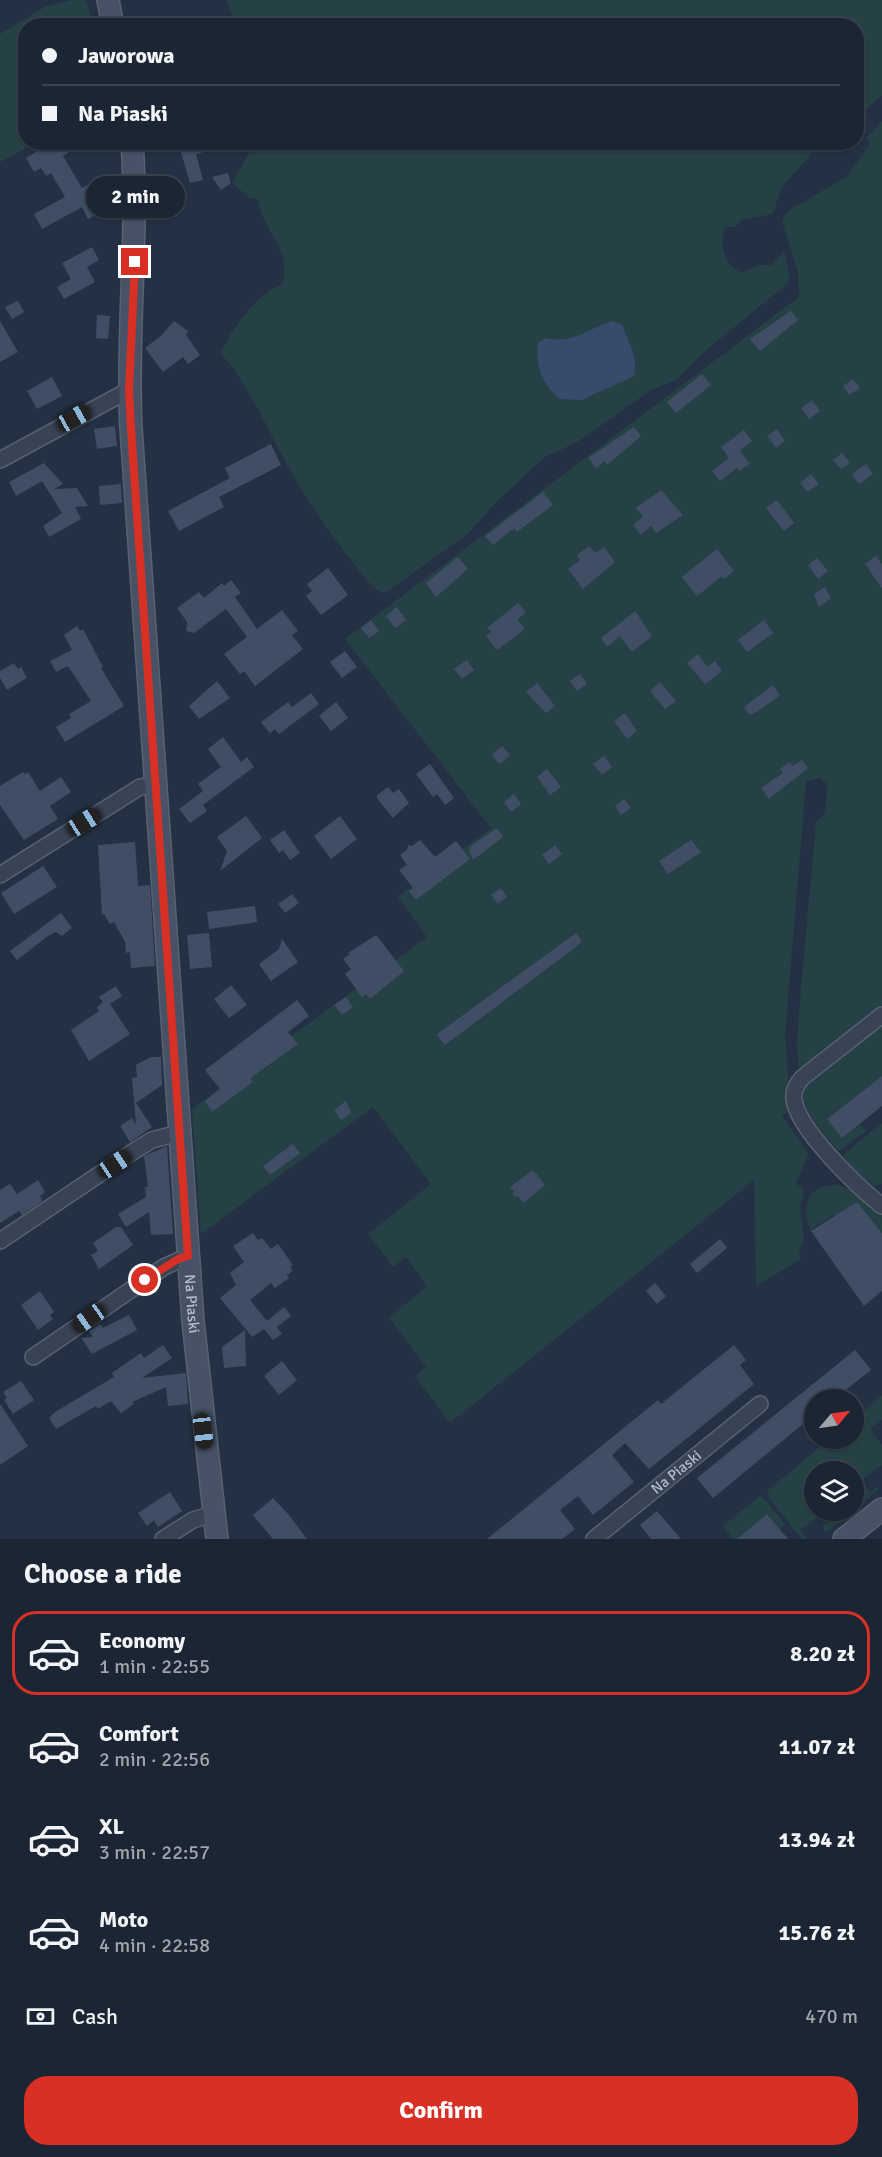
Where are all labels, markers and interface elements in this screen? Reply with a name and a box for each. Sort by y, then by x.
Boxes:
text: Jaworowa [78,42,175,69]
text: Na Piaski [78,100,168,127]
callout: 2 min [86,175,184,217]
text: 2 min [111,184,160,209]
route end [121,248,148,275]
car [54,401,94,435]
car [64,805,104,839]
car [95,1146,135,1182]
route start [131,1266,158,1293]
street label: Na Piaski [181,1274,203,1334]
car [69,1300,109,1336]
north arrow [804,1389,864,1449]
map controls [804,1389,864,1521]
car [192,1412,214,1450]
street label: Na Piaski [648,1446,705,1498]
button: layers [804,1461,864,1521]
text: Choose a ride [24,1558,182,1591]
icon: car [27,1626,81,1680]
text: Economy [99,1627,185,1654]
text: 8.20 zł [790,1640,855,1667]
text: 1 min · 22:55 [99,1654,210,1679]
icon: car [27,1719,81,1773]
text: Comfort [99,1720,179,1747]
text: 11.07 zł [778,1733,855,1760]
text: 2 min · 22:56 [99,1747,210,1772]
icon: car [27,1812,81,1866]
text: XL [99,1813,124,1840]
text: 13.94 zł [778,1826,855,1853]
text: 3 min · 22:57 [99,1840,210,1865]
icon: car [27,1905,81,1959]
text: Moto [99,1906,148,1933]
text: 15.76 zł [778,1919,855,1946]
text: 4 min · 22:58 [99,1933,210,1958]
icon: cash [24,2000,57,2033]
text: Cash [72,2003,118,2030]
text: 470 m [805,2004,858,2029]
button: Confirm [24,2076,858,2145]

